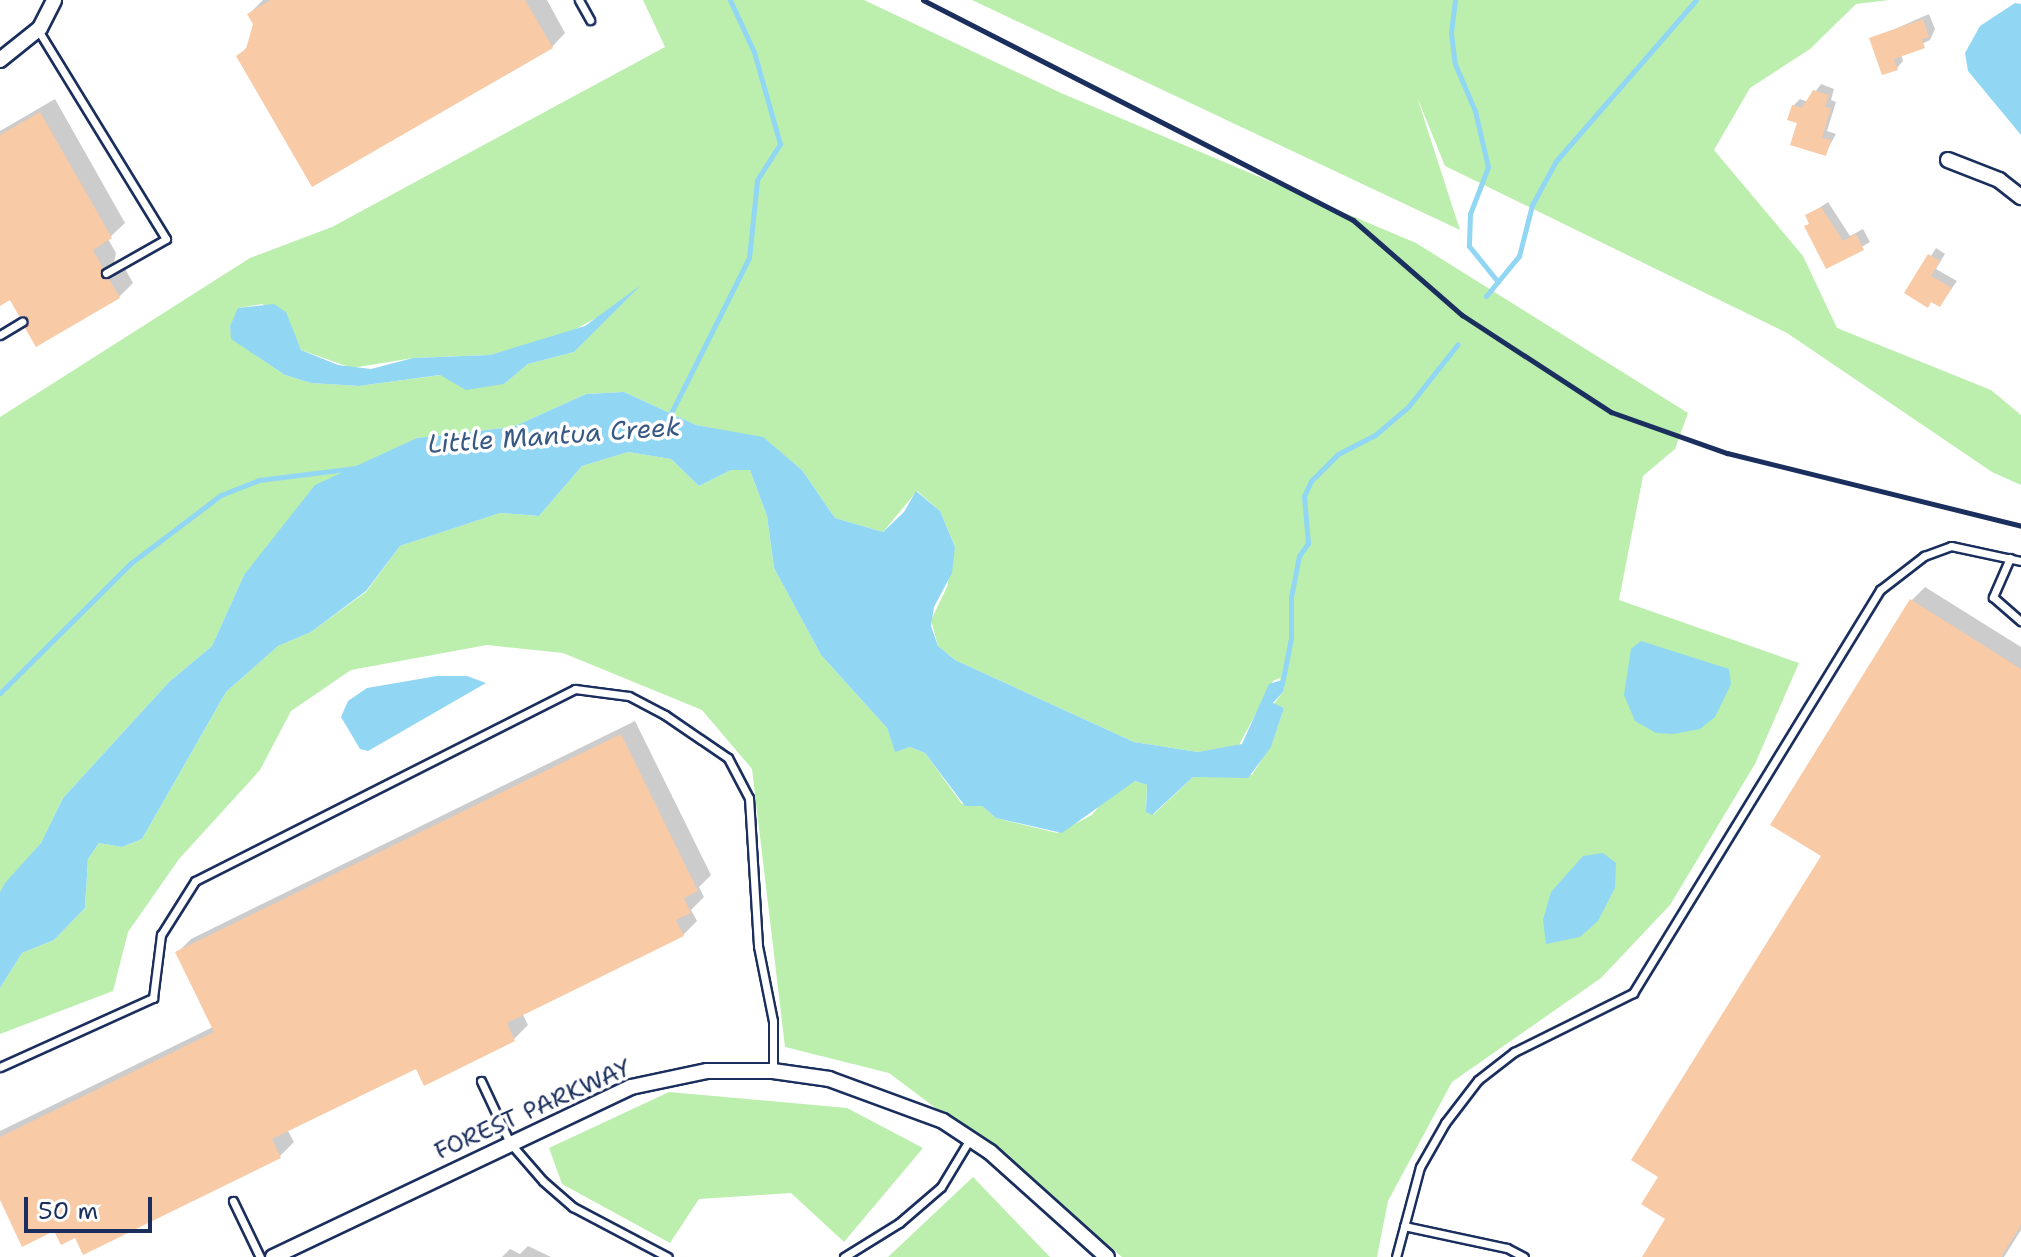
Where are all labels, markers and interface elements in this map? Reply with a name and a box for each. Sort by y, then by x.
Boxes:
water label: Little Mantua Creek [426,411,682,459]
street label: FOREST PARKWAY [430,1054,636,1166]
scale bar [28,1181,156,1231]
text: 50 m [38,1195,98,1227]

